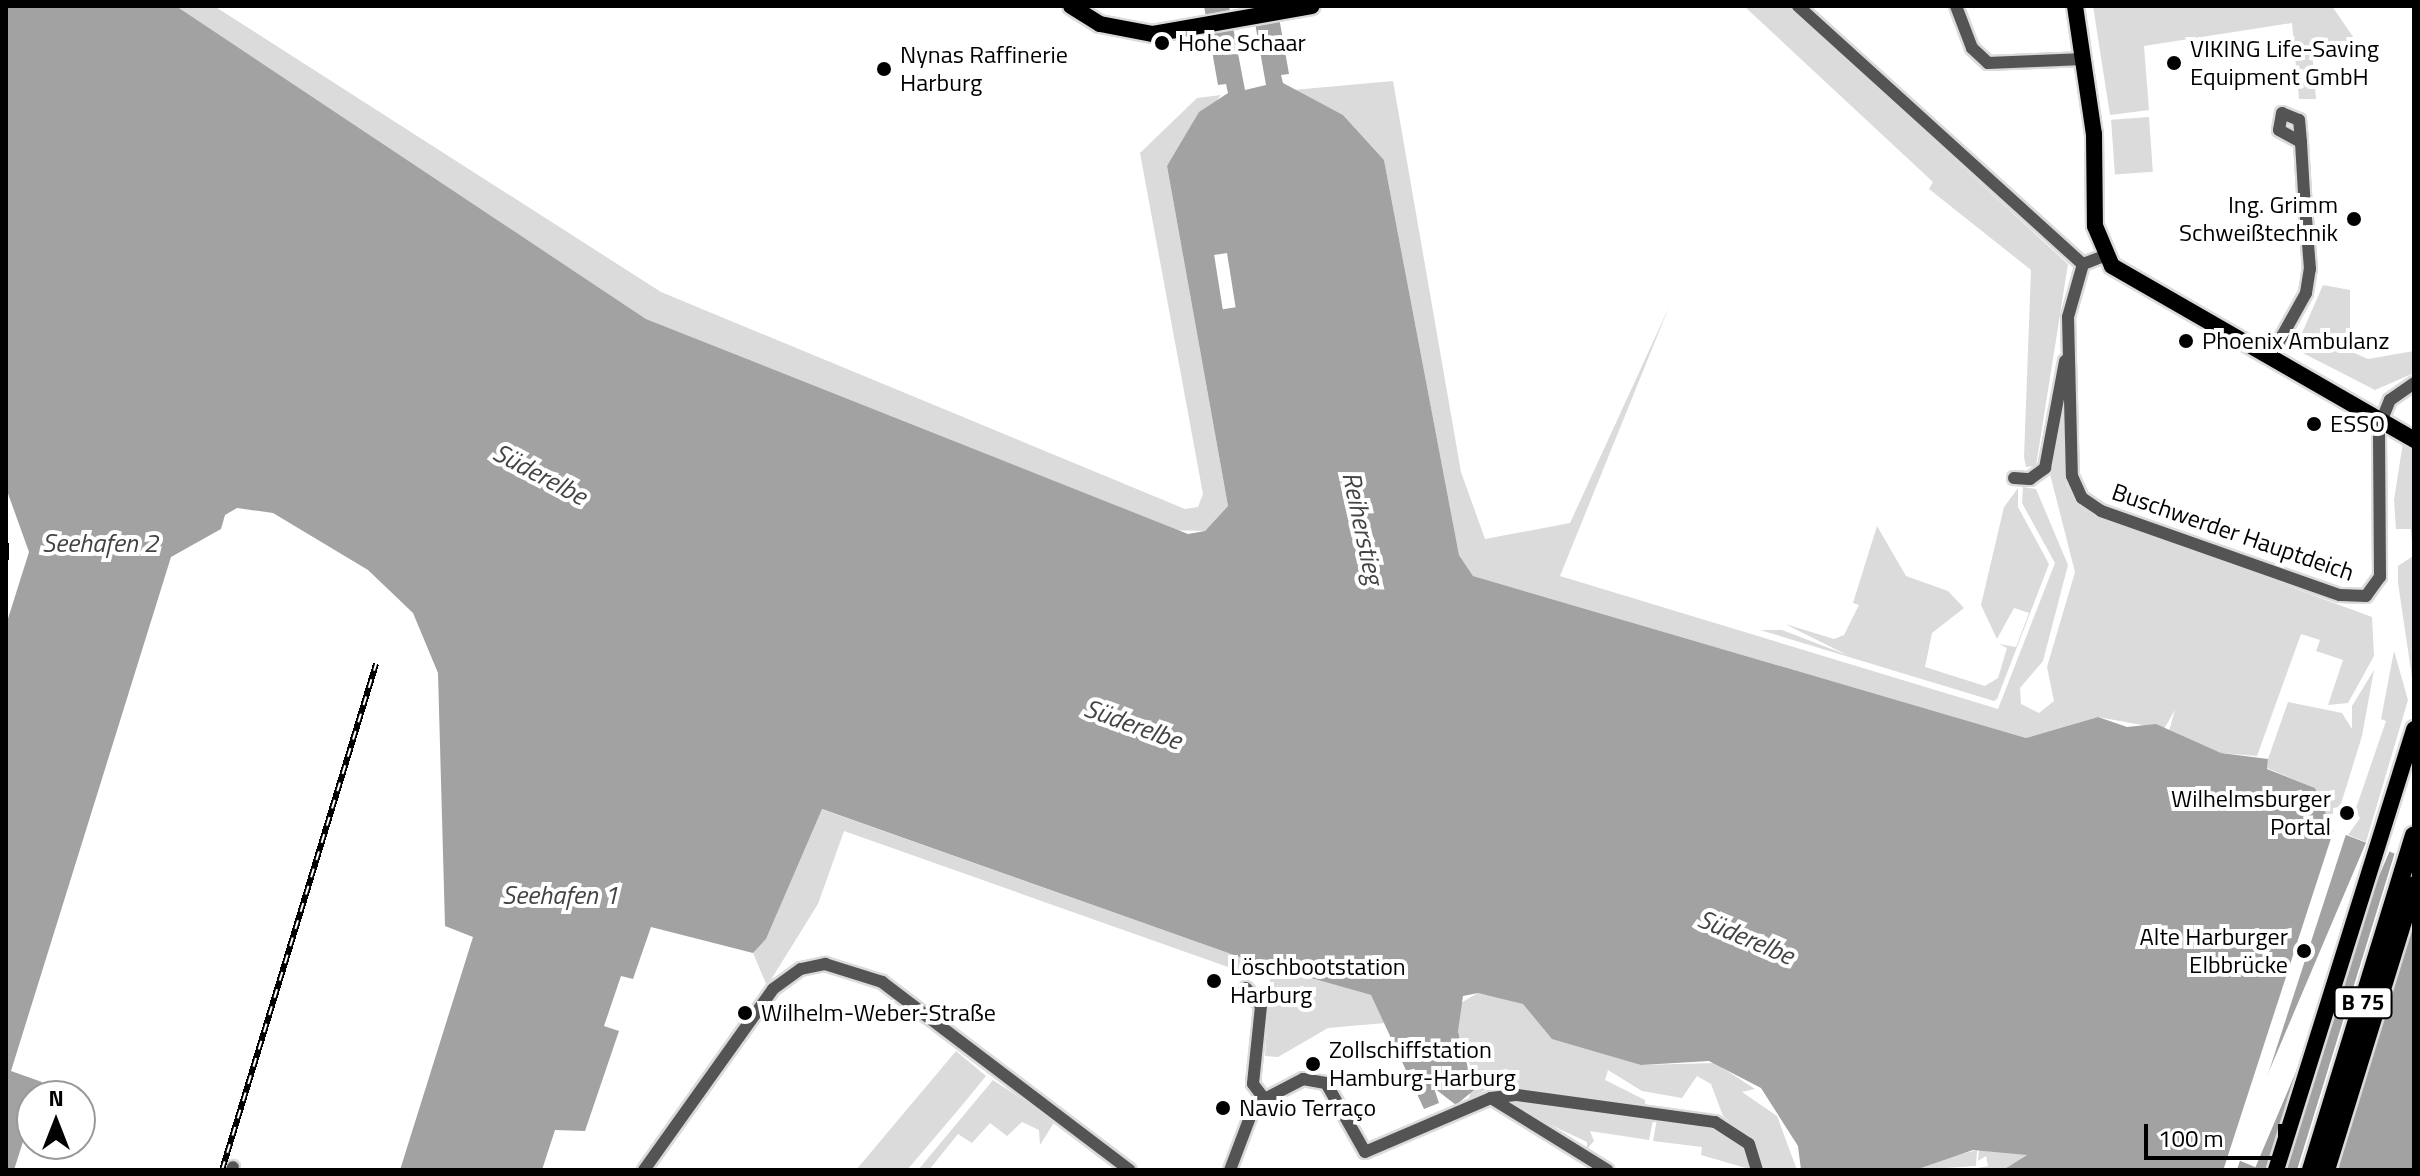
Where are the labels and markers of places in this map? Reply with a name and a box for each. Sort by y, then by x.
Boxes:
place label: Hohe Schaar [1178,29,1306,57]
marker: Hohe Schaar [1153,34,1171,52]
place label: VIKING Life-Saving Equipment GmbH [2190,35,2379,91]
place label: Nynas Raffinerie Harburg [900,41,1068,97]
marker: VIKING Life-Saving Equipment GmbH [2165,54,2183,72]
marker: Nynas Raffinerie Harburg [875,60,893,78]
place label: Ing. Grimm Schweißtechnik [2179,191,2338,247]
marker: Ing. Grimm Schweißtechnik [2345,210,2363,228]
place label: Phoenix Ambulanz [2202,327,2389,355]
marker: Phoenix Ambulanz [2177,332,2195,350]
place label: ESSO [2330,410,2385,438]
marker: ESSO [2305,415,2323,433]
place label: Wilhelmsburger Portal [2171,785,2331,841]
marker: Wilhelmsburger Portal [2338,804,2356,822]
place label: Alte Harburger Elbbrücke [2140,923,2288,979]
marker: Alte Harburger Elbbrücke [2295,942,2313,960]
place label: Löschbootstation Harburg [1230,953,1406,1009]
marker: Löschbootstation Harburg [1205,972,1223,990]
place label: Wilhelm-Weber-Straße [761,999,996,1027]
marker: Wilhelm-Weber-Straße [736,1004,754,1022]
place label: Zollschiffstation Hamburg-Harburg [1329,1036,1516,1092]
marker: Zollschiffstation Hamburg-Harburg [1304,1055,1322,1073]
place label: Navio Terraço [1239,1094,1376,1122]
marker: Navio Terraço [1214,1099,1232,1117]

